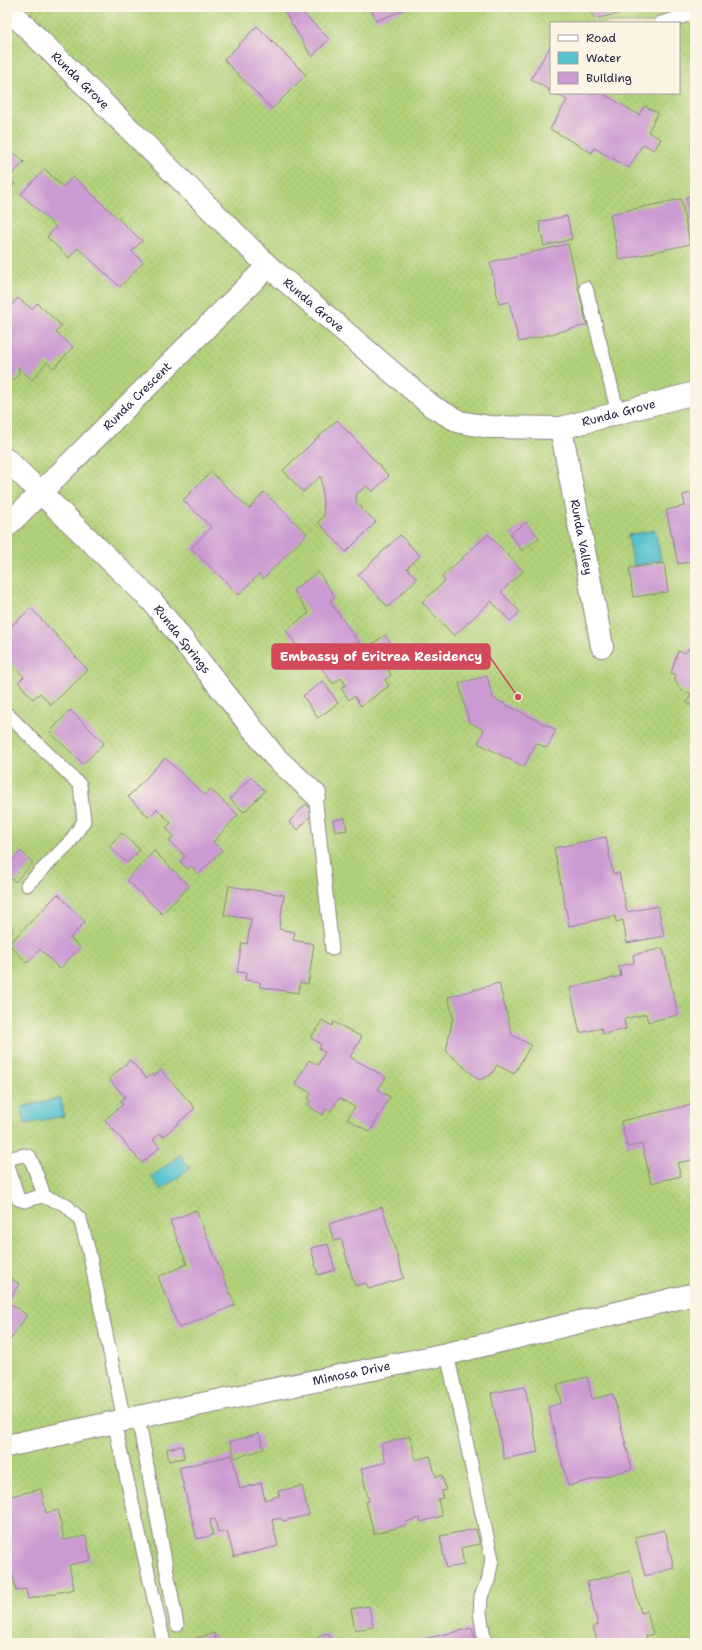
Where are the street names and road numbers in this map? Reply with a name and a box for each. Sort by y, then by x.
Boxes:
street label: Runda Grove [48,48,113,113]
street label: Runda Grove [280,274,348,336]
street label: Runda Crescent [100,358,175,434]
street label: Runda Grove [580,396,658,430]
street label: Runda Valley [567,498,596,576]
street label: Runda Springs [150,602,214,677]
street label: Mimosa Drive [311,1358,392,1389]

